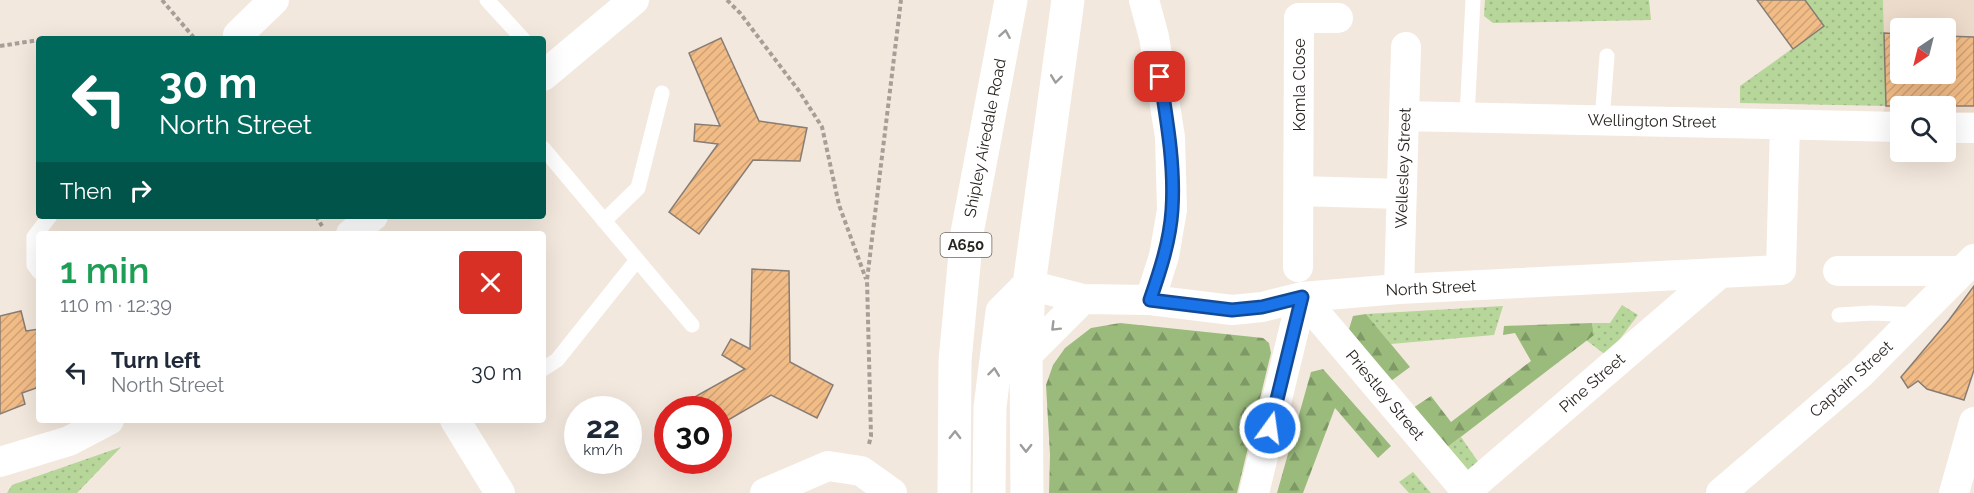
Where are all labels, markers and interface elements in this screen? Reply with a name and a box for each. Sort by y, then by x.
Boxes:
north arrow [1890,18,1956,84]
map controls [1890,18,1956,162]
one-way arrow [998,29,1011,39]
street label: Komla Close [1290,38,1309,132]
pin [1134,51,1185,102]
street label: Shipley Airedale Road [960,57,1010,219]
text: 30 m [159,59,257,108]
icon: left [60,60,138,138]
icon: arrive [1143,60,1176,93]
one-way arrow [1051,74,1063,83]
button: search [1890,96,1956,162]
street label: Wellesley Street [1391,107,1415,229]
text: North Street [159,109,312,140]
street label: Wellington Street [1587,110,1717,132]
icon: right [124,174,157,207]
text: Then [60,178,112,204]
road number: A650 [940,233,992,257]
text: 1 min [60,249,149,291]
button: close [459,251,522,314]
street label: North Street [1385,276,1477,300]
text: 110 m · 12:39 [60,293,172,317]
one-way arrow [1051,320,1062,331]
street label: Captain Street [1806,336,1897,421]
street label: Priestley Street [1342,346,1429,444]
text: Turn left [111,347,201,373]
street label: Pine Street [1555,349,1629,417]
icon: left [60,356,93,389]
text: 30 m [471,359,522,385]
one-way arrow [988,367,1000,376]
text: North Street [111,373,224,397]
speed limit sign: 30 [654,396,732,474]
position arrow [1238,396,1302,460]
text: 22 [586,410,620,445]
one-way arrow [949,430,961,439]
text: km/h [583,441,623,459]
one-way arrow [1020,444,1032,453]

